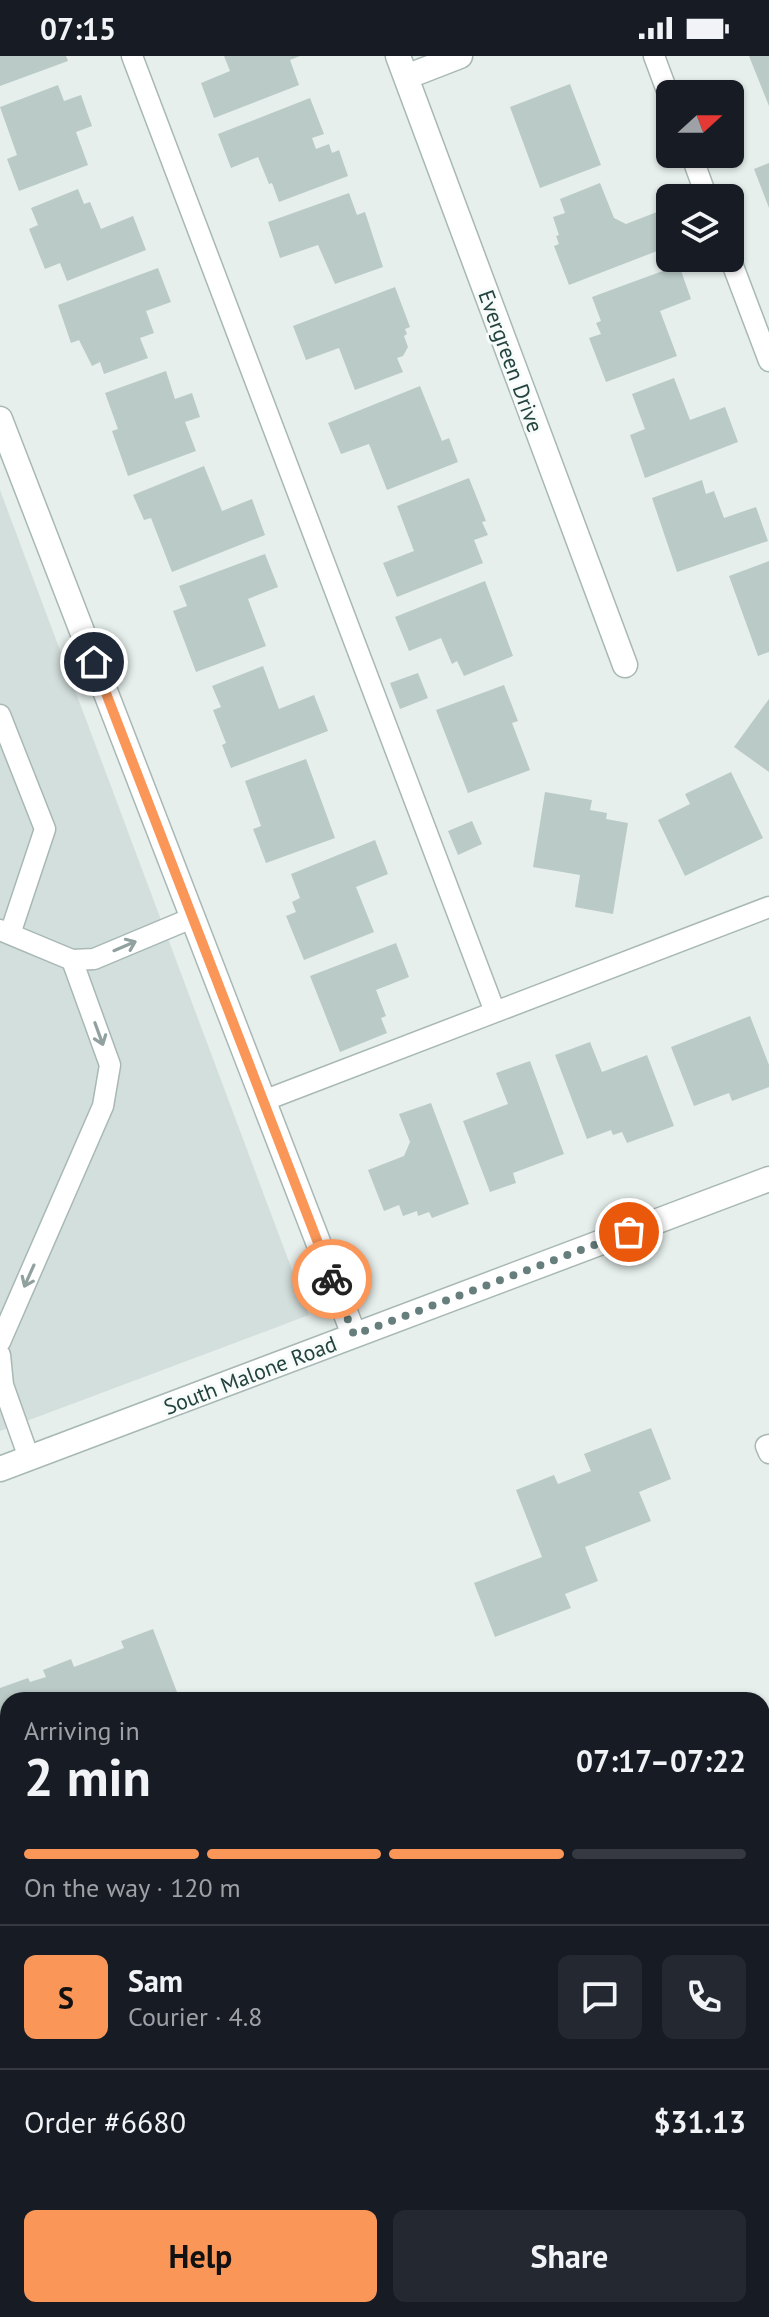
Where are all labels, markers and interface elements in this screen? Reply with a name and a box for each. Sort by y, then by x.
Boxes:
text: 07:15 [40,9,116,48]
north arrow [656,80,744,168]
map controls [656,80,744,272]
button: layers [656,184,744,272]
street label: Evergreen Drive [472,286,550,436]
pin [60,628,128,696]
icon: home [72,640,116,684]
one-way arrow [112,938,137,953]
one-way arrow [92,1021,107,1046]
pin [595,1198,663,1266]
icon: bag [607,1210,651,1254]
courier [292,1239,372,1319]
icon: bike [310,1257,354,1301]
one-way arrow [21,1263,36,1287]
street label: South Malone Road [160,1329,340,1421]
text: Arriving in [24,1714,140,1747]
text: 07:17–07:22 [576,1741,746,1780]
text: 2 min [24,1743,151,1810]
text: On the way · 120 m [24,1871,241,1904]
button: chat [558,1955,642,2039]
button: phone [662,1955,746,2039]
text: Sam [128,1961,183,2000]
text: S [58,1978,74,2017]
text: Courier · 4.8 [128,2000,262,2033]
text: Order #6680 [24,2102,186,2141]
text: $31.13 [654,2102,746,2141]
button: Help [24,2210,377,2302]
button: Share [393,2210,746,2302]

